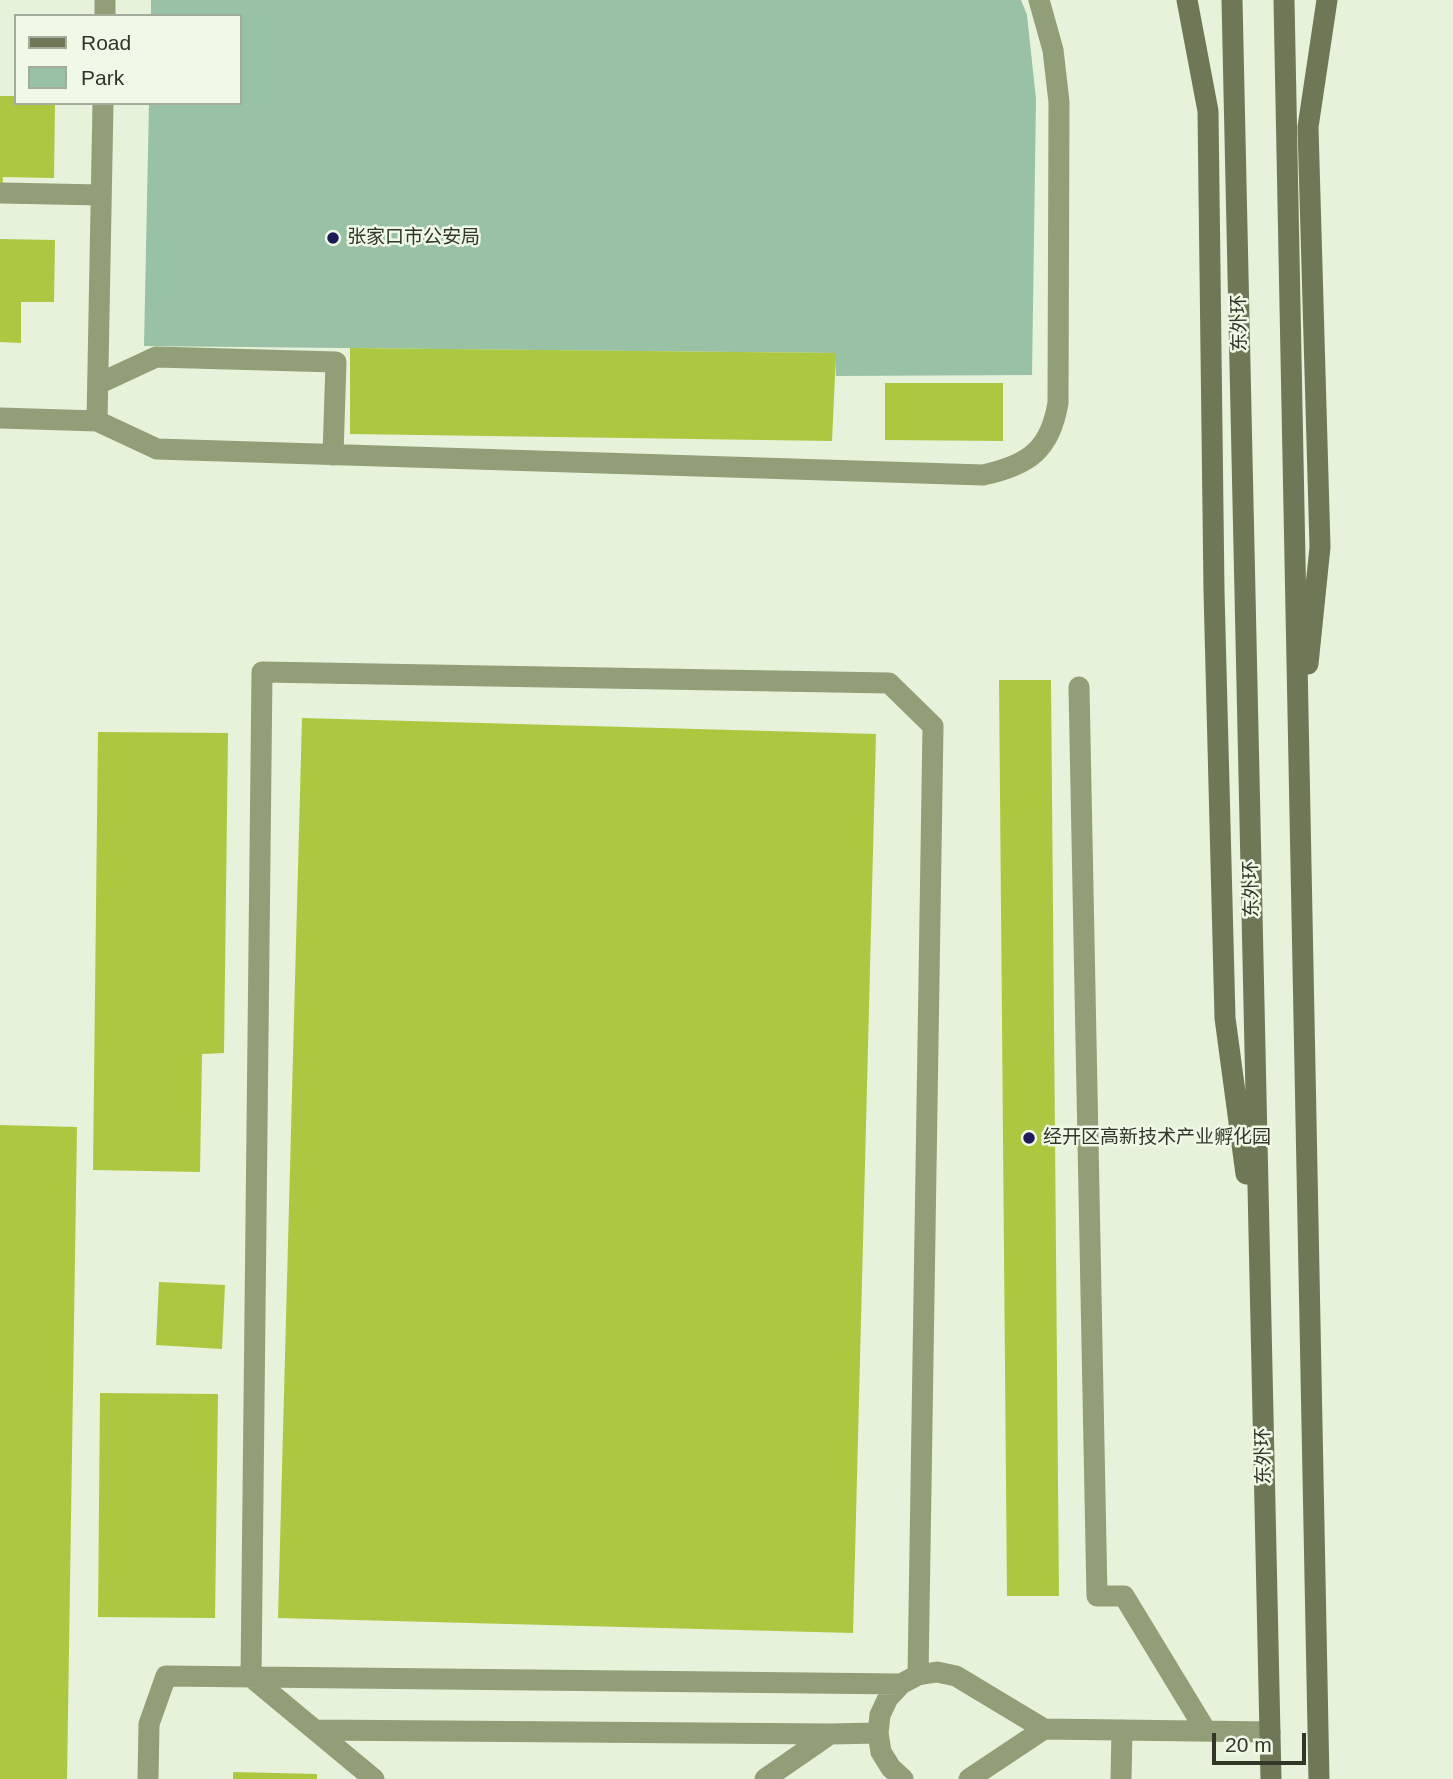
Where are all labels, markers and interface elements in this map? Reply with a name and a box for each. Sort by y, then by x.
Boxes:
legend [14,14,242,105]
text: Road [81,31,131,54]
text: Park [81,66,124,89]
place label: 张家口市公安局 [347,227,480,249]
marker: 张家口市公安局 [325,230,341,246]
street label: 东外环 [1228,294,1252,352]
street label: 东外环 [1240,860,1264,918]
place label: 经开区高新技术产业孵化园 [1043,1127,1271,1149]
marker: 经开区高新技术产业孵化园 [1021,1130,1037,1146]
street label: 东外环 [1252,1427,1276,1485]
scale bar [1215,1720,1310,1764]
text: 20 m [1225,1733,1272,1756]

